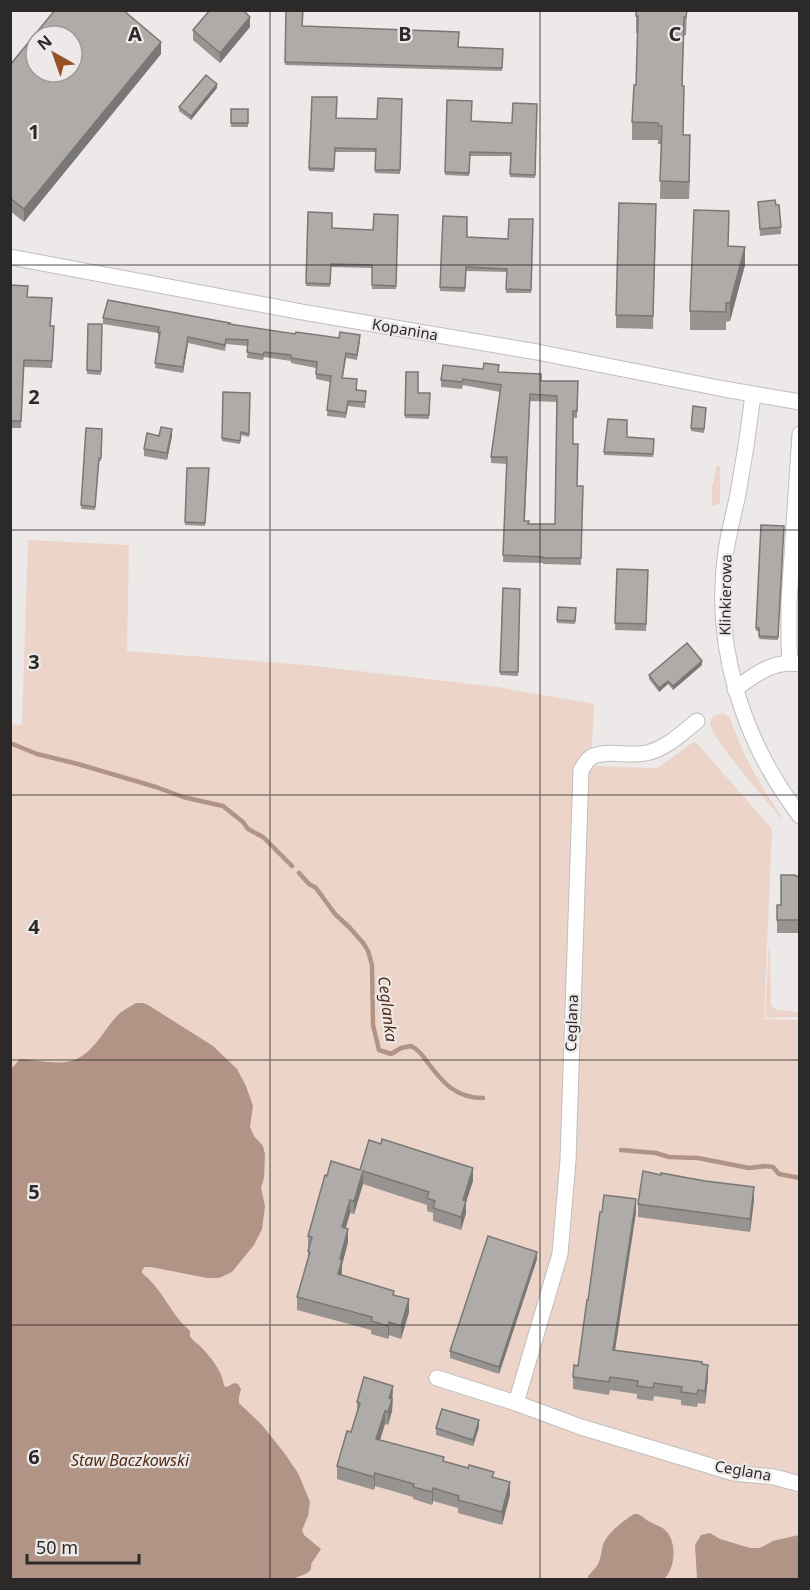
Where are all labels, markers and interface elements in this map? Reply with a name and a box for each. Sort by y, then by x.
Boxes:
text: A [128,20,142,47]
text: B [398,20,412,47]
text: C [669,20,682,47]
north arrow [24,24,84,84]
text: N [32,30,56,55]
text: 1 [28,118,40,145]
street label: Kopanina [371,313,440,345]
text: 2 [28,383,40,410]
street label: Klinkierowa [714,554,736,636]
text: 3 [28,648,40,675]
text: 4 [28,913,40,940]
water label: Ceglanka [373,975,403,1043]
street label: Ceglana [560,994,582,1052]
text: 5 [28,1178,40,1205]
text: 6 [28,1443,40,1470]
water label: Staw Baczkowski [71,1449,190,1471]
street label: Ceglana [713,1455,773,1485]
scale bar [27,1527,140,1565]
text: 50 m [36,1535,78,1559]

